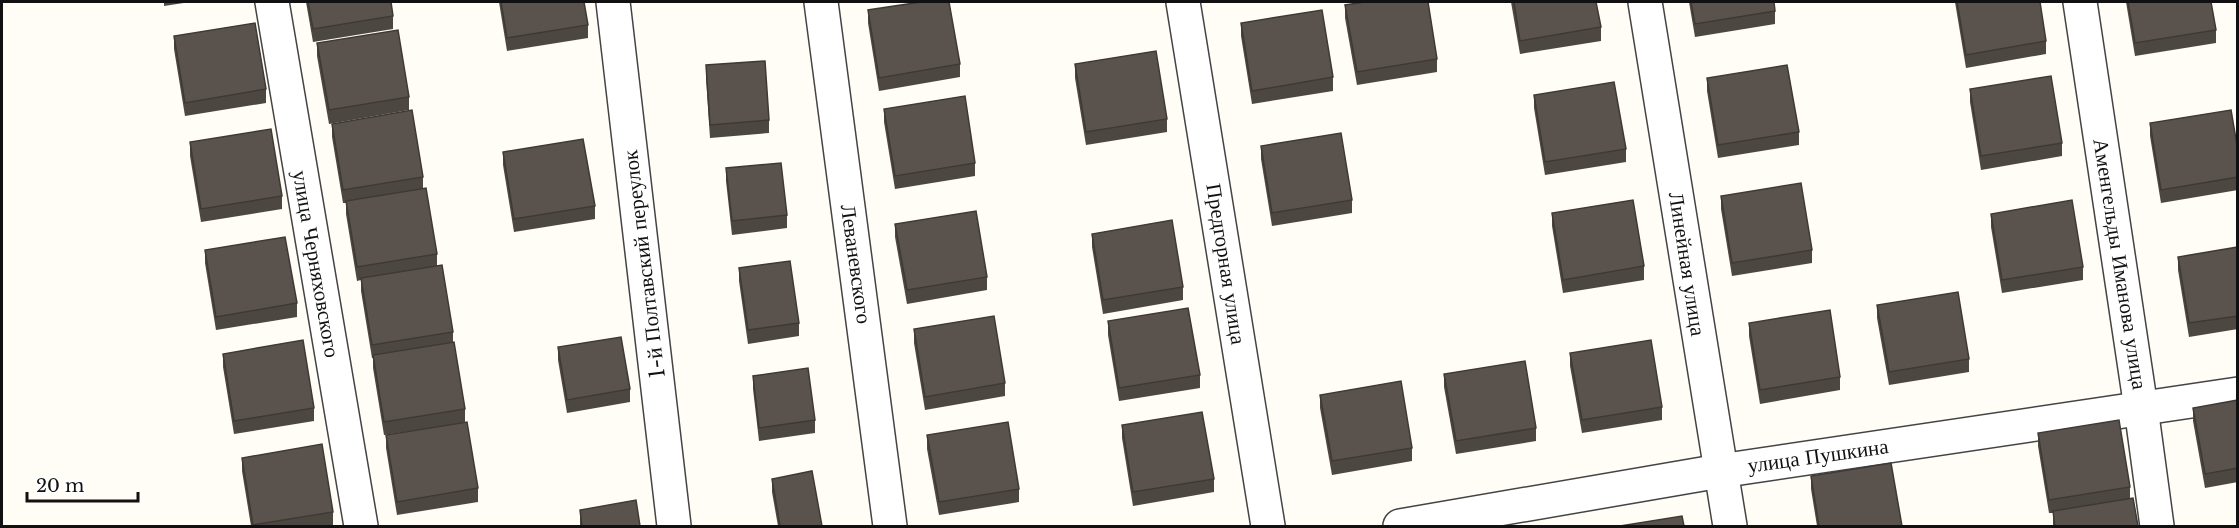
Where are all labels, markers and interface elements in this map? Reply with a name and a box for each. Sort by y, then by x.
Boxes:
street label: Аменгельды Иманова улица [2087,137,2153,392]
street label: 1-й Полтавский переулок [617,148,671,379]
street label: улица Черняховского [287,168,345,360]
street label: Предгорная улица [1200,182,1252,347]
street label: Линейная улица [1663,190,1711,338]
street label: Леваневского [835,203,877,325]
street label: улица Пушкина [1746,433,1891,479]
scale bar [27,465,138,503]
text: 20 m [36,475,84,497]

